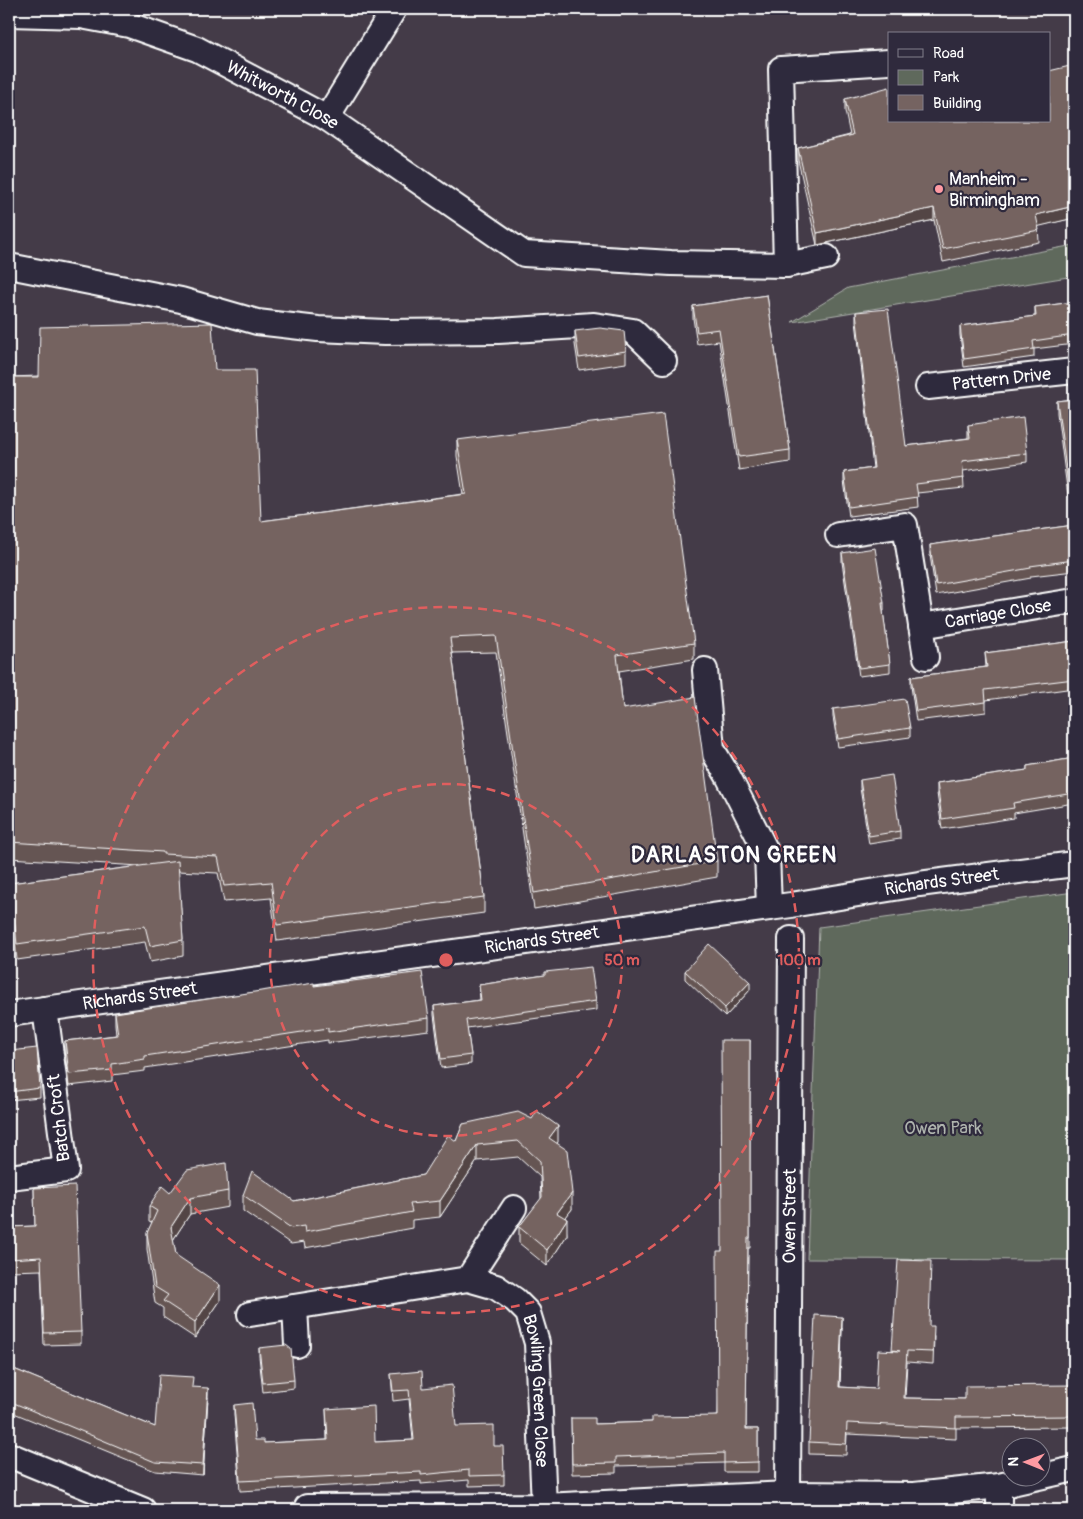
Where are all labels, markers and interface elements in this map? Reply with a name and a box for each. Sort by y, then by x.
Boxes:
legend [888,32,1050,122]
text: Road [933,44,964,63]
street label: Whitworth Close [222,55,344,134]
text: Park [933,68,960,87]
text: Building [933,94,981,113]
place label: Manheim - Birmingham [949,168,1040,212]
marker: Manheim - Birmingham [933,183,945,195]
street label: Pattern Drive [951,362,1052,396]
street label: Carriage Close [943,593,1053,633]
district label: DARLASTON GREEN [631,841,837,869]
street label: Richards Street [883,862,1001,901]
street label: Richards Street [483,920,601,959]
centre of rings [437,951,455,969]
text: 50 m [605,951,639,970]
text: 100 m [778,951,820,970]
street label: Richards Street [81,976,199,1015]
street label: Batch Croft [42,1072,76,1163]
park label: Owen Park [904,1117,982,1140]
street label: Owen Street [778,1168,801,1264]
street label: Bowling Green Close [517,1311,554,1468]
north arrow [1000,1436,1050,1486]
text: N [1005,1457,1022,1467]

